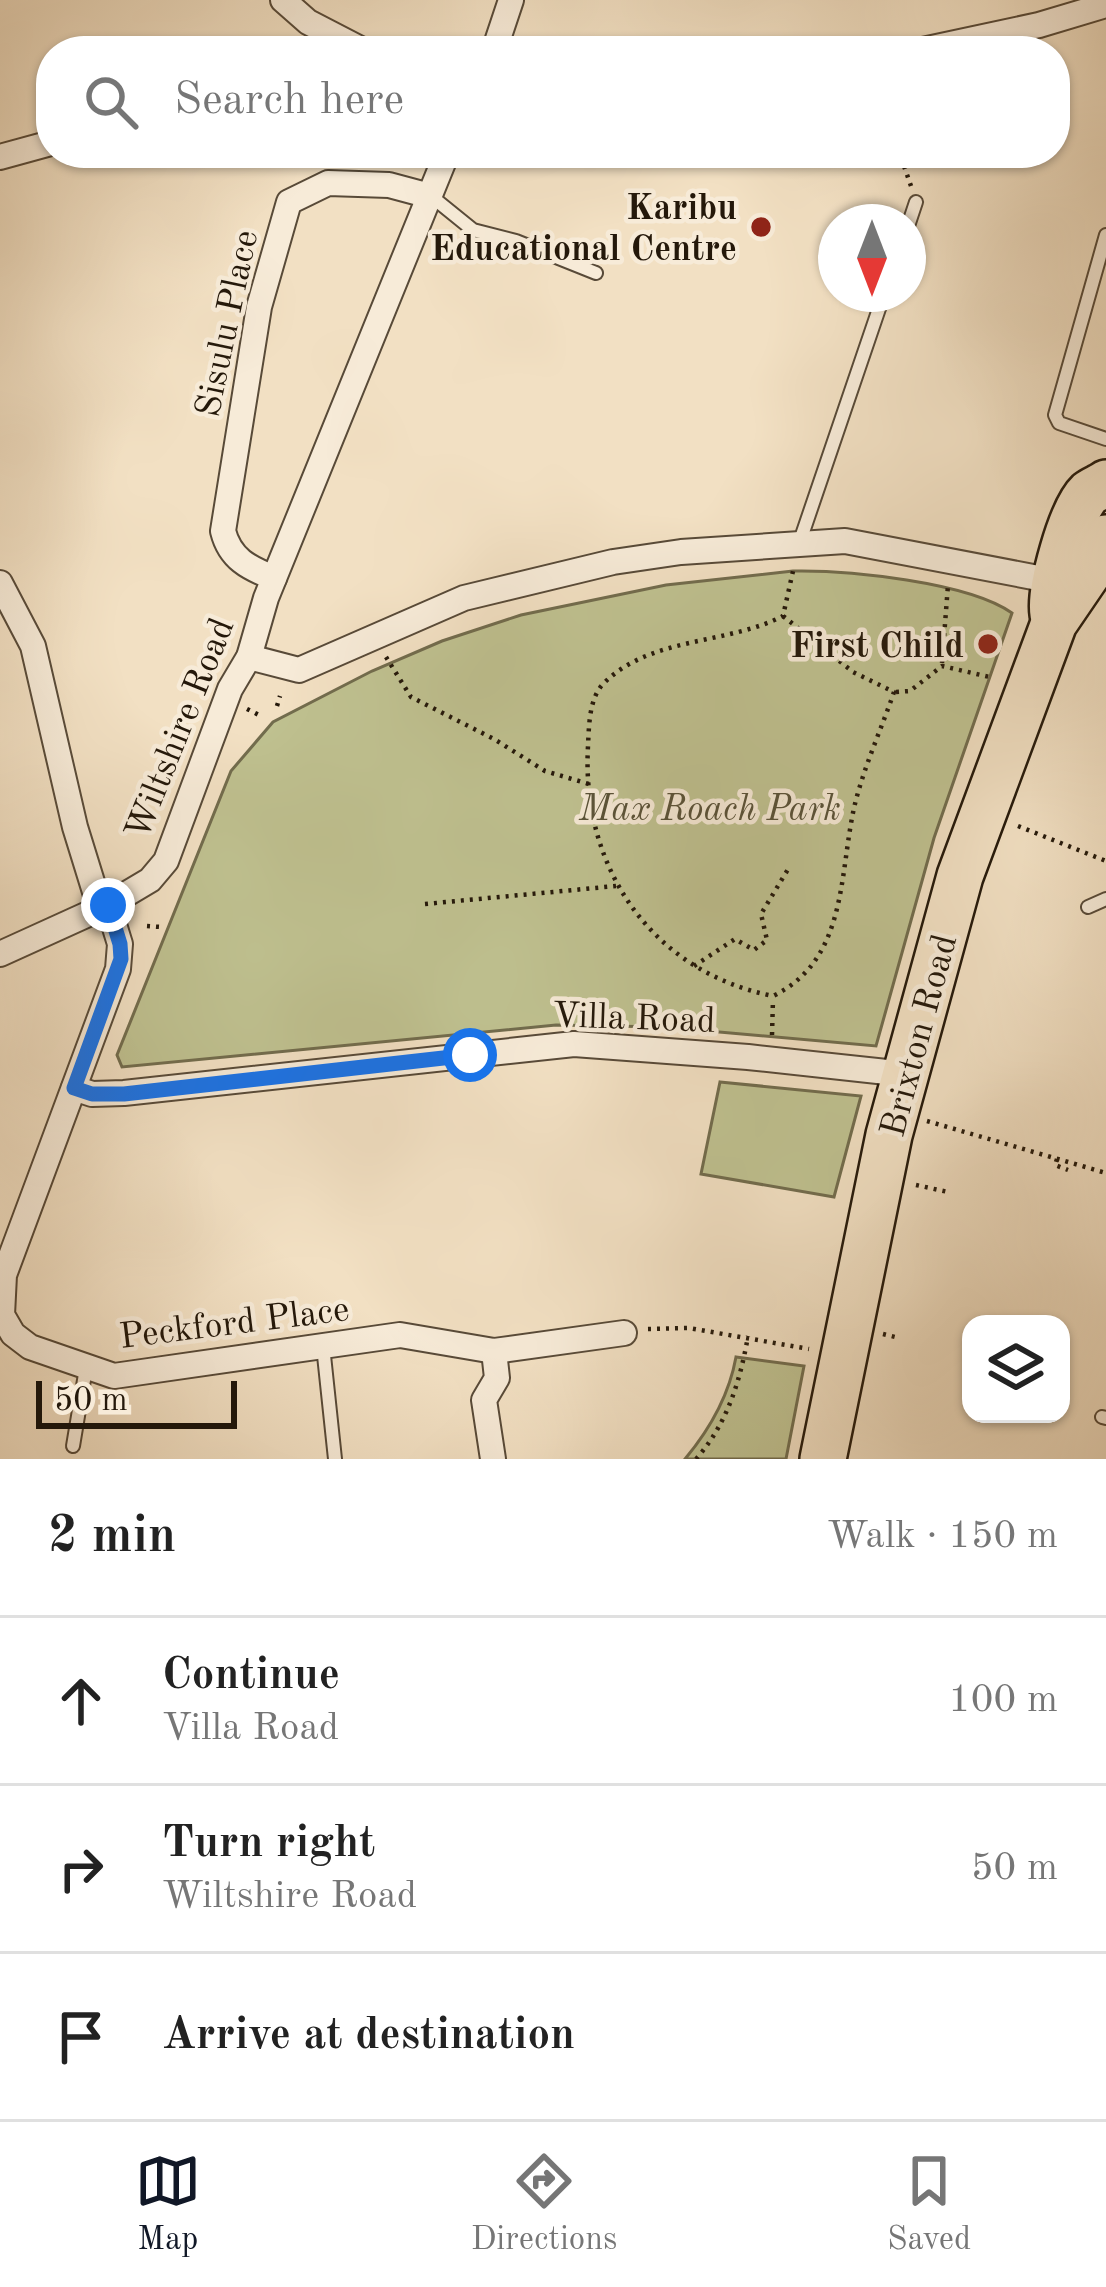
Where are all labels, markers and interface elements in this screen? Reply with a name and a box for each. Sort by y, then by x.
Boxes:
search box [36,36,1070,168]
icon: search [78,69,144,135]
text: Search here [174,79,404,124]
place label: Karibu Educational Centre [430,192,737,269]
north arrow [818,204,926,312]
marker: Karibu Educational Centre [748,214,774,240]
street label: Sisulu Place [192,227,266,421]
street label: Wiltshire Road [121,614,242,845]
place label: First Child [790,630,964,666]
marker: First Child [975,631,1001,657]
park label: Max Roach Park [578,793,841,829]
route end [81,878,135,932]
street label: Brixton Road [877,931,965,1141]
street label: Villa Road [552,999,716,1041]
route start [443,1028,497,1082]
street label: Peckford Place [118,1293,351,1357]
map controls [962,1315,1070,1423]
button: layers [962,1315,1070,1423]
scale bar [36,1375,237,1428]
text: 50 m [54,1385,128,1418]
text: 2 min [48,1512,176,1563]
text: Walk · 150 m [827,1517,1058,1556]
text: Continue [162,1654,340,1699]
icon: ahead [48,1668,114,1734]
text: 100 m [948,1681,1058,1720]
text: Villa Road [162,1709,339,1748]
text: Turn right [162,1822,375,1867]
icon: right [48,1836,114,1902]
text: 50 m [971,1849,1058,1888]
text: Wiltshire Road [162,1877,417,1916]
icon: arrive [48,2004,114,2070]
text: Arrive at destination [162,2014,575,2059]
tab: Map [135,2148,201,2261]
tab: Directions [471,2148,617,2261]
tab: Saved [887,2148,971,2261]

